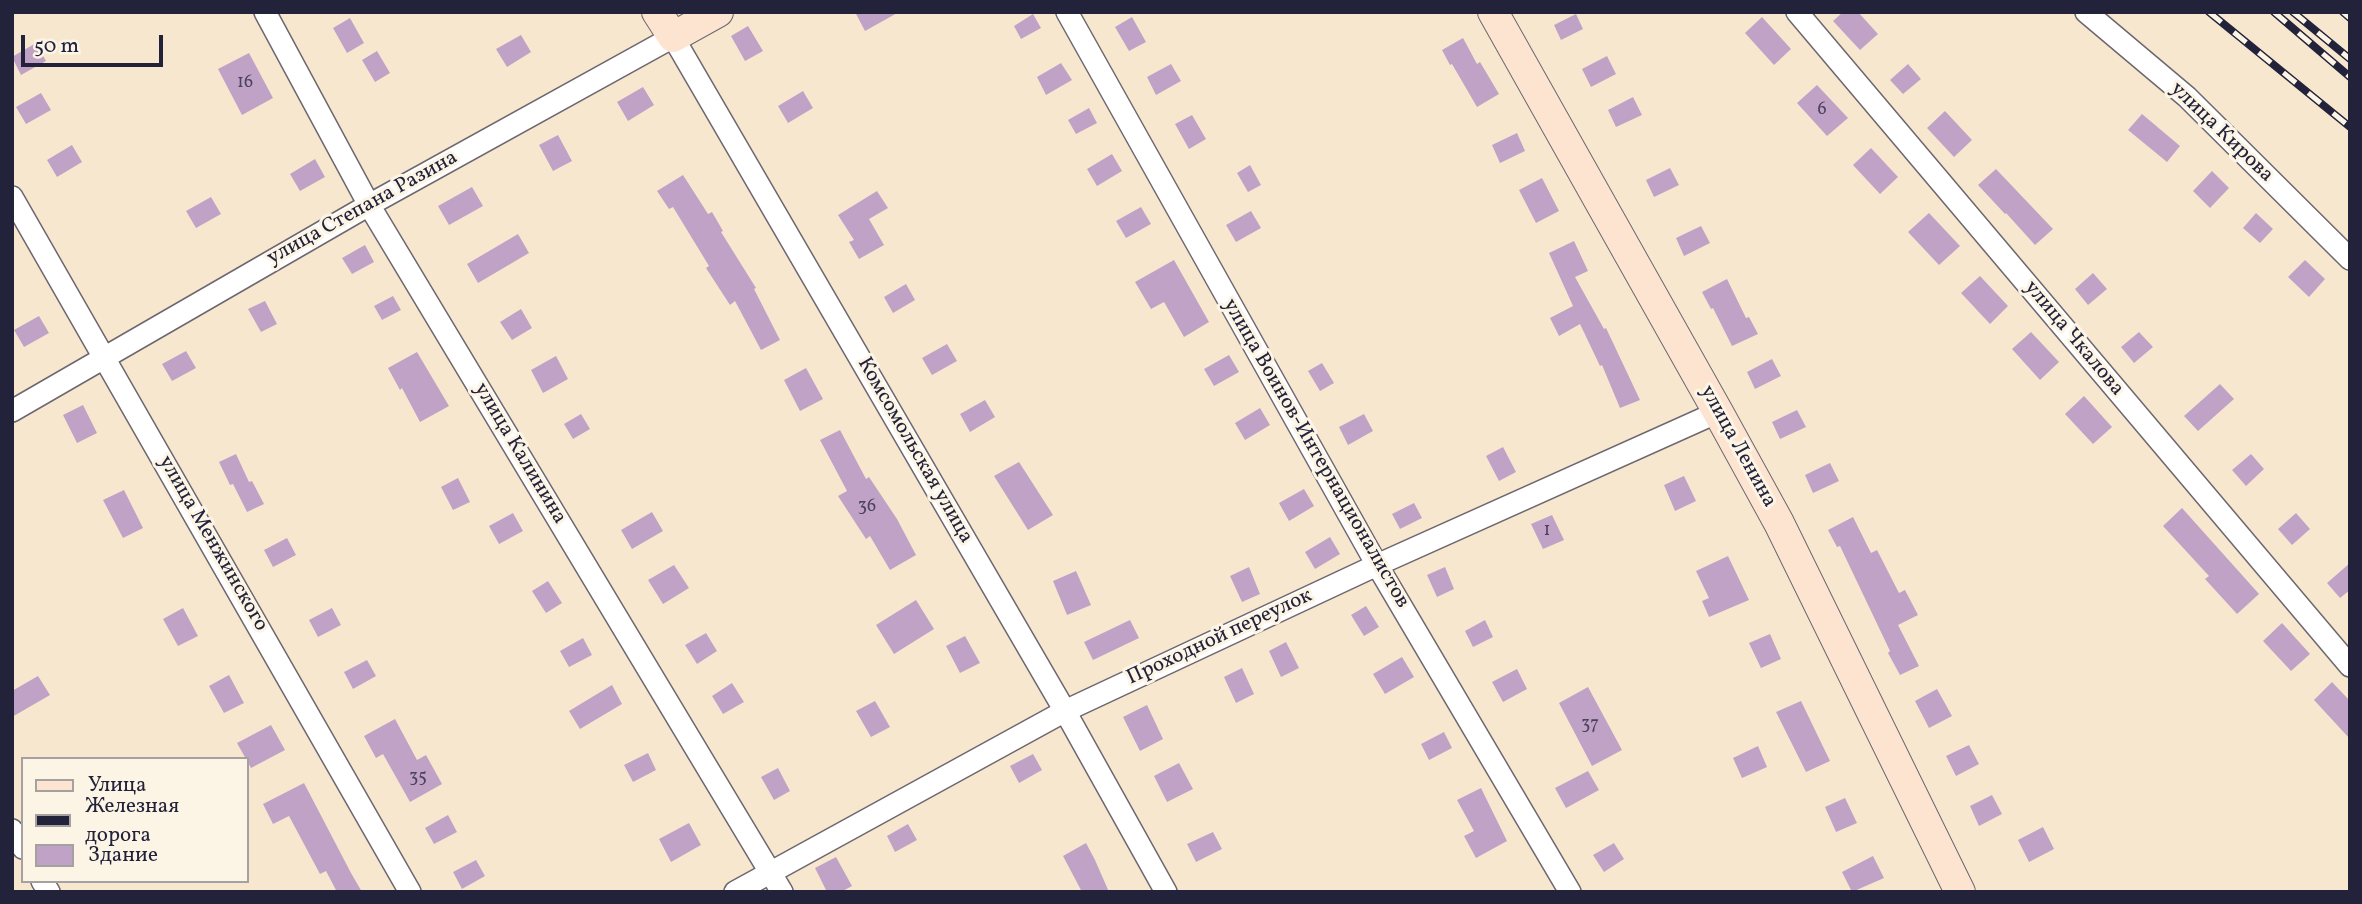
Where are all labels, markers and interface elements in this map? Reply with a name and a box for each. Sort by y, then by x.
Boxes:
scale bar [24,21,166,65]
text: 50 m [34,32,79,61]
house number: 16 [237,73,253,95]
street label: улица Кирова [2164,77,2278,189]
house number: 6 [1817,100,1827,122]
street label: улица Степана Разина [263,146,463,272]
street label: улица Чкалова [2017,276,2129,402]
street label: улица Воинов-Интернационалистов [1216,295,1414,613]
street label: Комсомольская улица [850,353,978,549]
street label: улица Калинина [467,379,571,529]
street label: улица Ленина [1693,382,1781,512]
street label: улица Менжинского [151,452,273,636]
house number: 36 [858,497,876,519]
house number: 1 [1544,521,1550,543]
street label: Проходной переулок [1123,584,1317,692]
house number: 37 [1581,715,1599,737]
legend [21,757,248,883]
house number: 35 [409,768,427,790]
text: Улица [88,771,146,800]
text: Железная дорога [85,792,179,850]
text: Здание [88,841,158,870]

